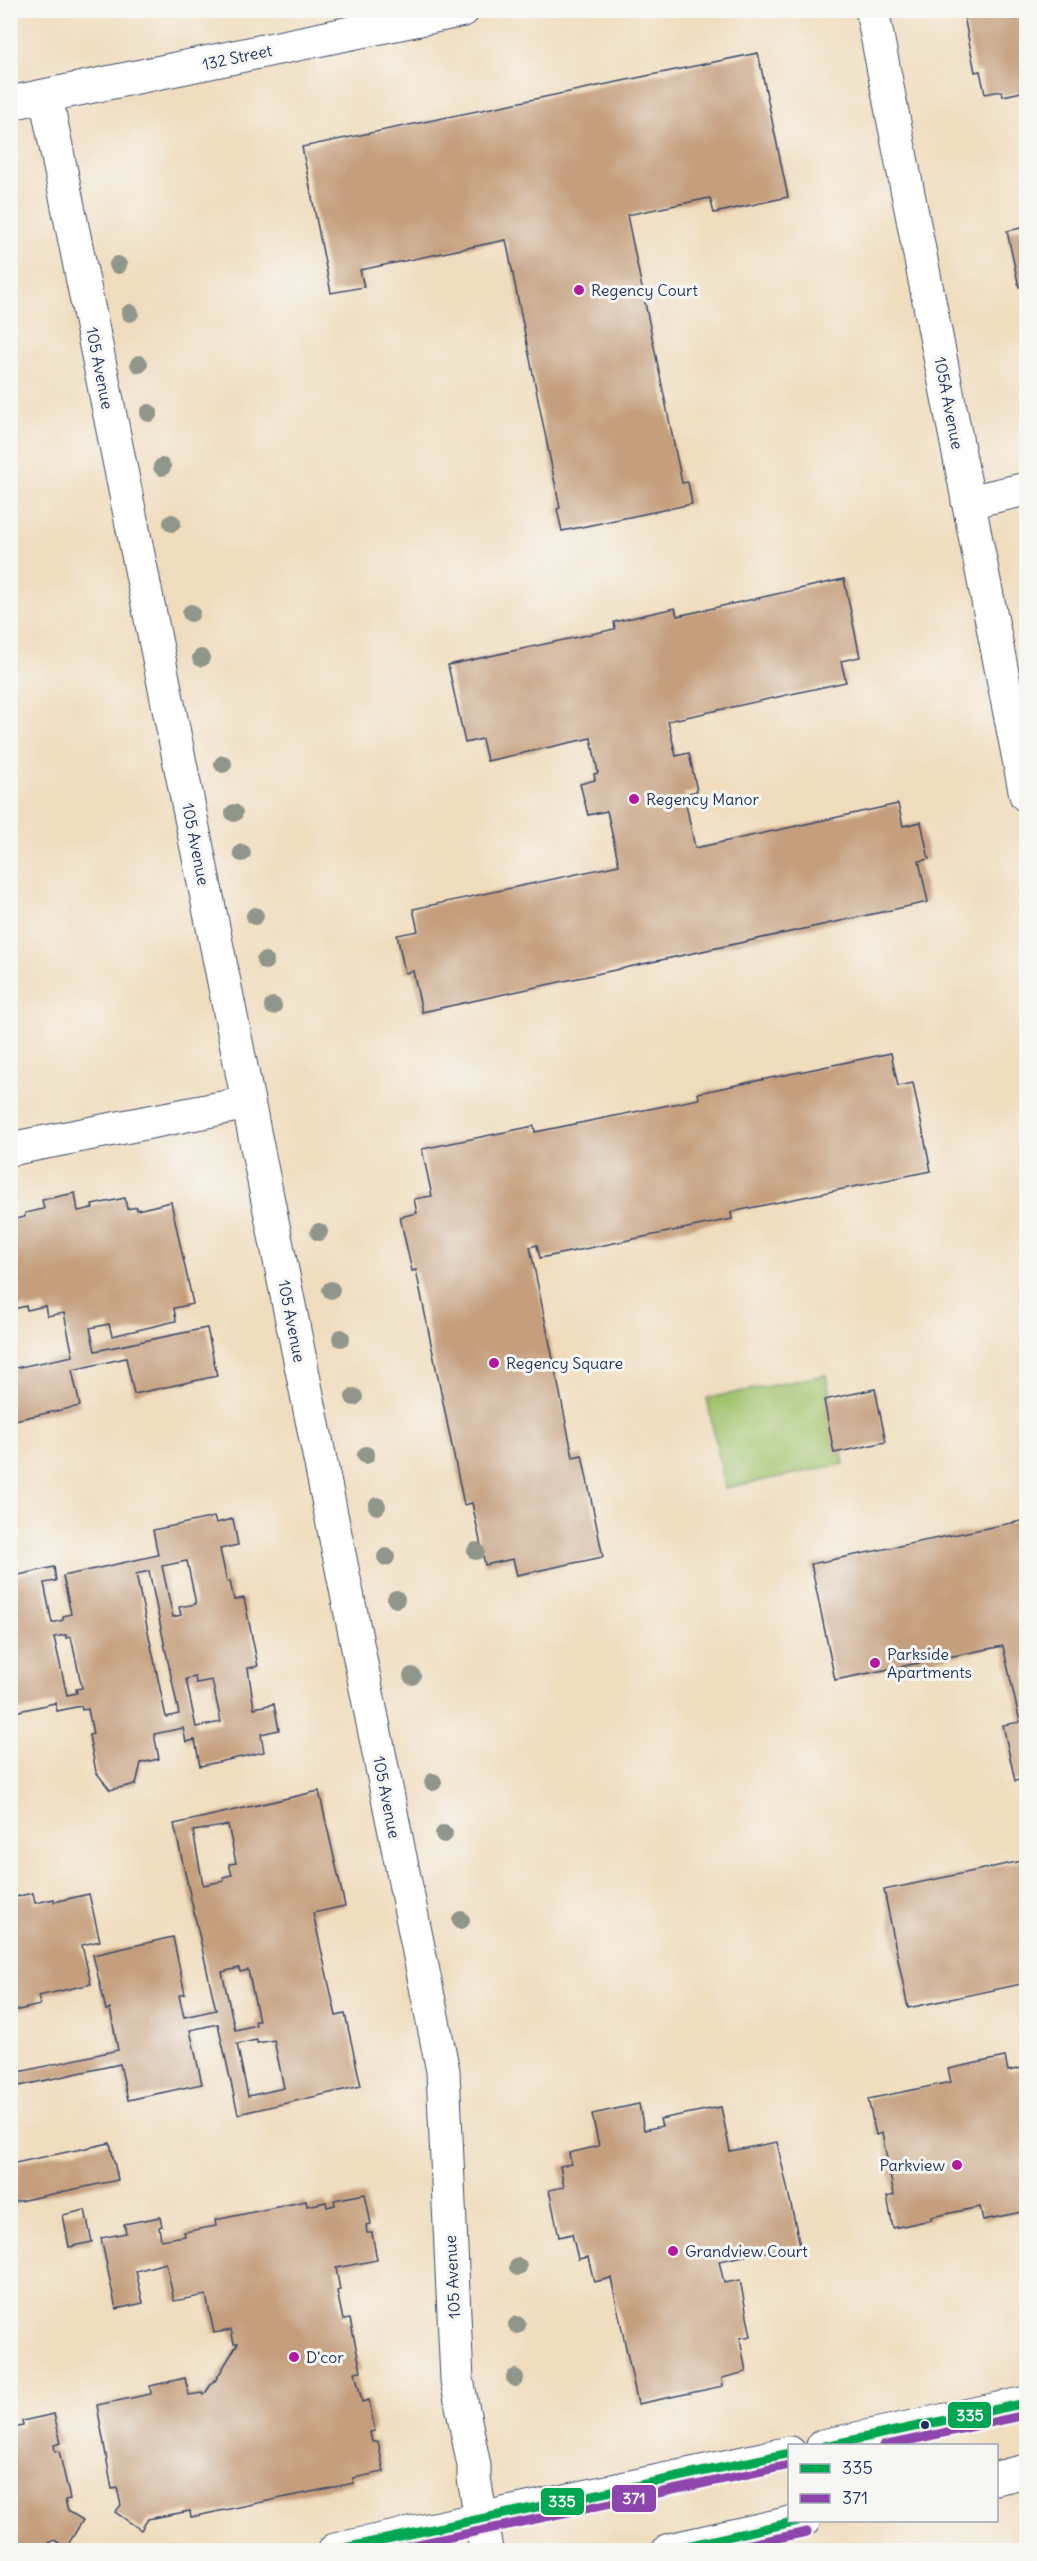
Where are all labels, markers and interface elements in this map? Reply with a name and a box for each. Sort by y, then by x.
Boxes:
street label: 132 Street [200,40,274,74]
place label: Regency Court [591,280,699,300]
marker: Regency Court [572,283,586,297]
street label: 105 Avenue [82,325,118,411]
street label: 105A Avenue [930,355,968,451]
place label: Regency Manor [646,789,760,809]
marker: Regency Manor [627,792,641,806]
street label: 105 Avenue [178,801,214,887]
street label: 105 Avenue [274,1278,310,1364]
place label: Regency Square [506,1353,623,1373]
marker: Regency Square [487,1356,501,1370]
place label: Parkside Apartments [887,1644,972,1682]
marker: Parkside Apartments [868,1656,882,1670]
street label: 105 Avenue [369,1754,405,1840]
place label: Parkview [879,2155,945,2175]
marker: Parkview [950,2158,964,2172]
street label: 105 Avenue [440,2235,464,2319]
place label: Grandview Court [685,2241,808,2261]
marker: Grandview Court [666,2244,680,2258]
place label: D'cor [306,2347,344,2367]
marker: D'cor [287,2350,301,2364]
line badge: 335 [947,2401,992,2429]
text: 335 [956,2405,984,2425]
unlabelled marker [919,2419,931,2431]
legend [788,2444,998,2522]
text: 335 [842,2456,873,2479]
line badge: 371 [611,2484,657,2513]
text: 371 [842,2486,868,2509]
line badge: 335 [540,2487,585,2516]
text: 371 [622,2488,646,2508]
text: 335 [548,2491,576,2511]

